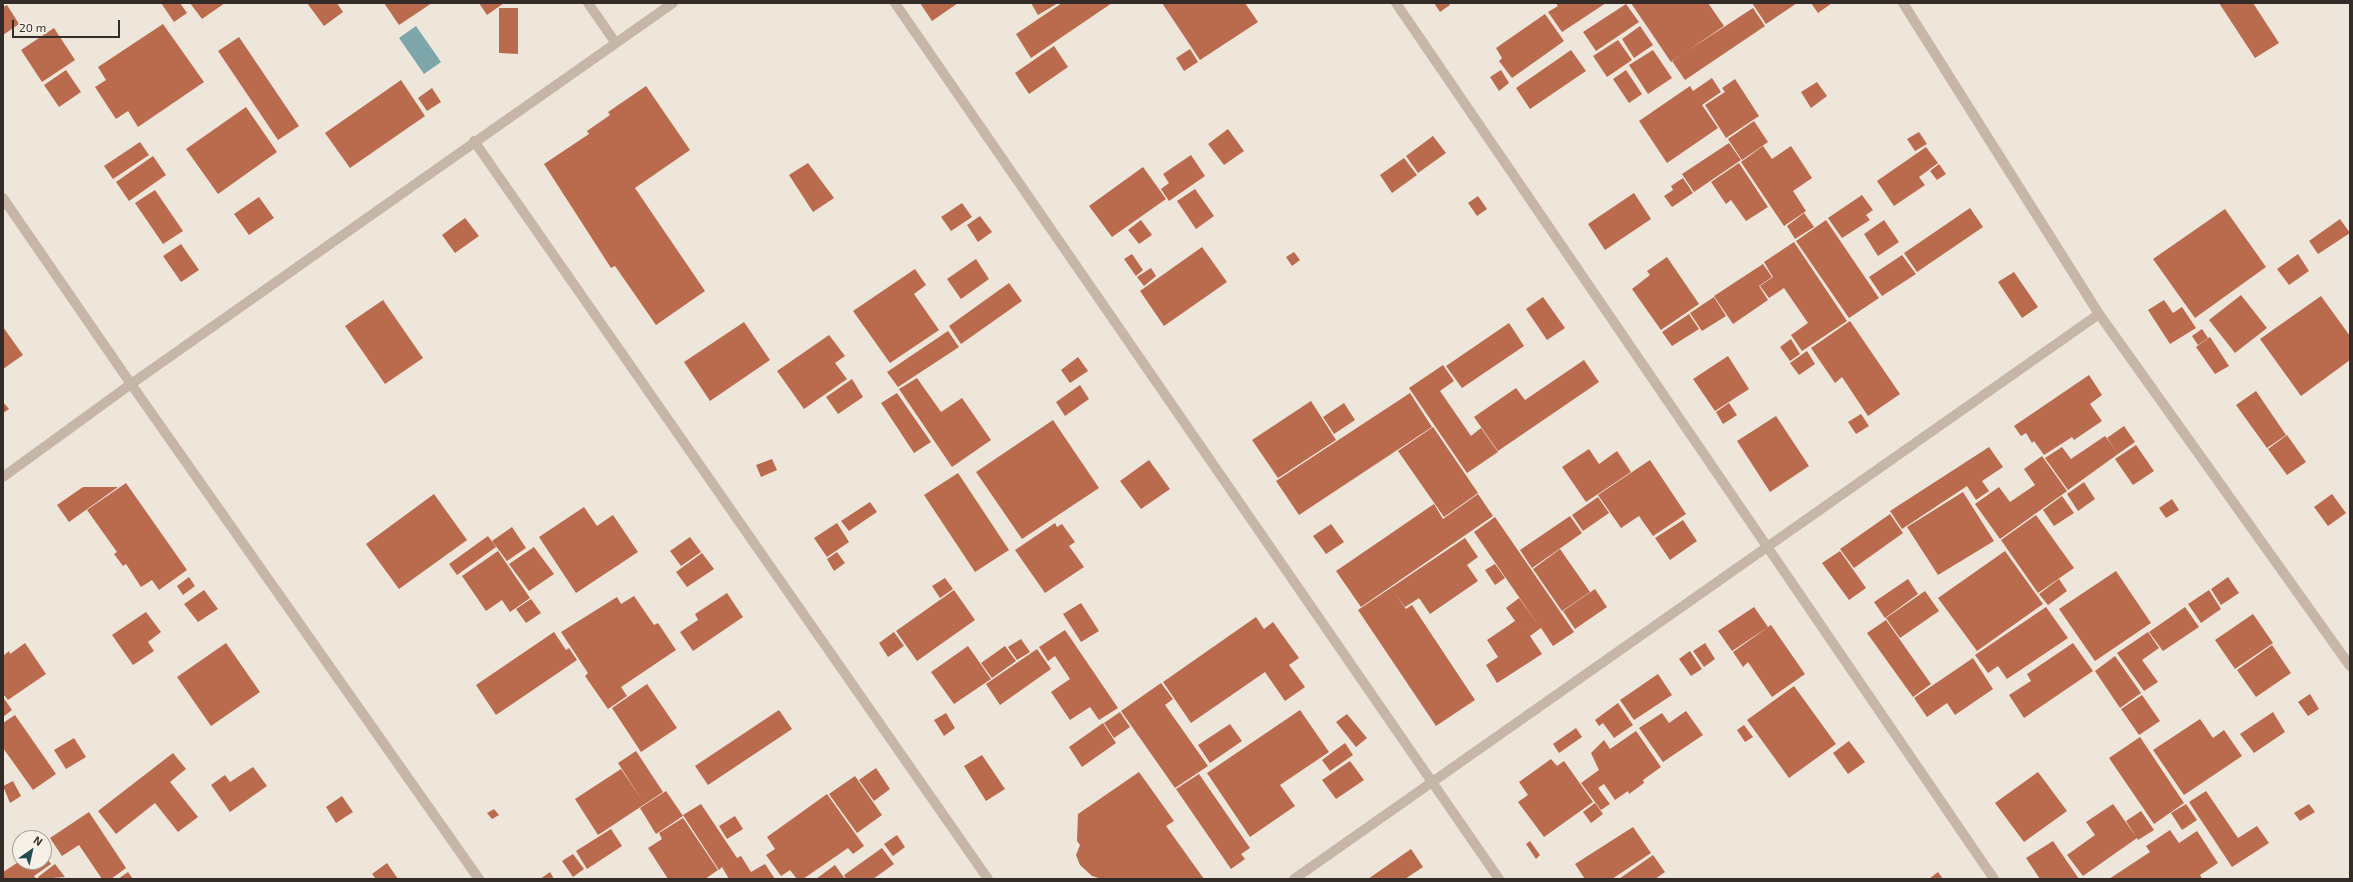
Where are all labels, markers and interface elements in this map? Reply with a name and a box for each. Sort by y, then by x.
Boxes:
scale bar [14,12,122,38]
text: 20 m [19,20,46,34]
north arrow [12,830,52,870]
text: N [31,833,45,848]

